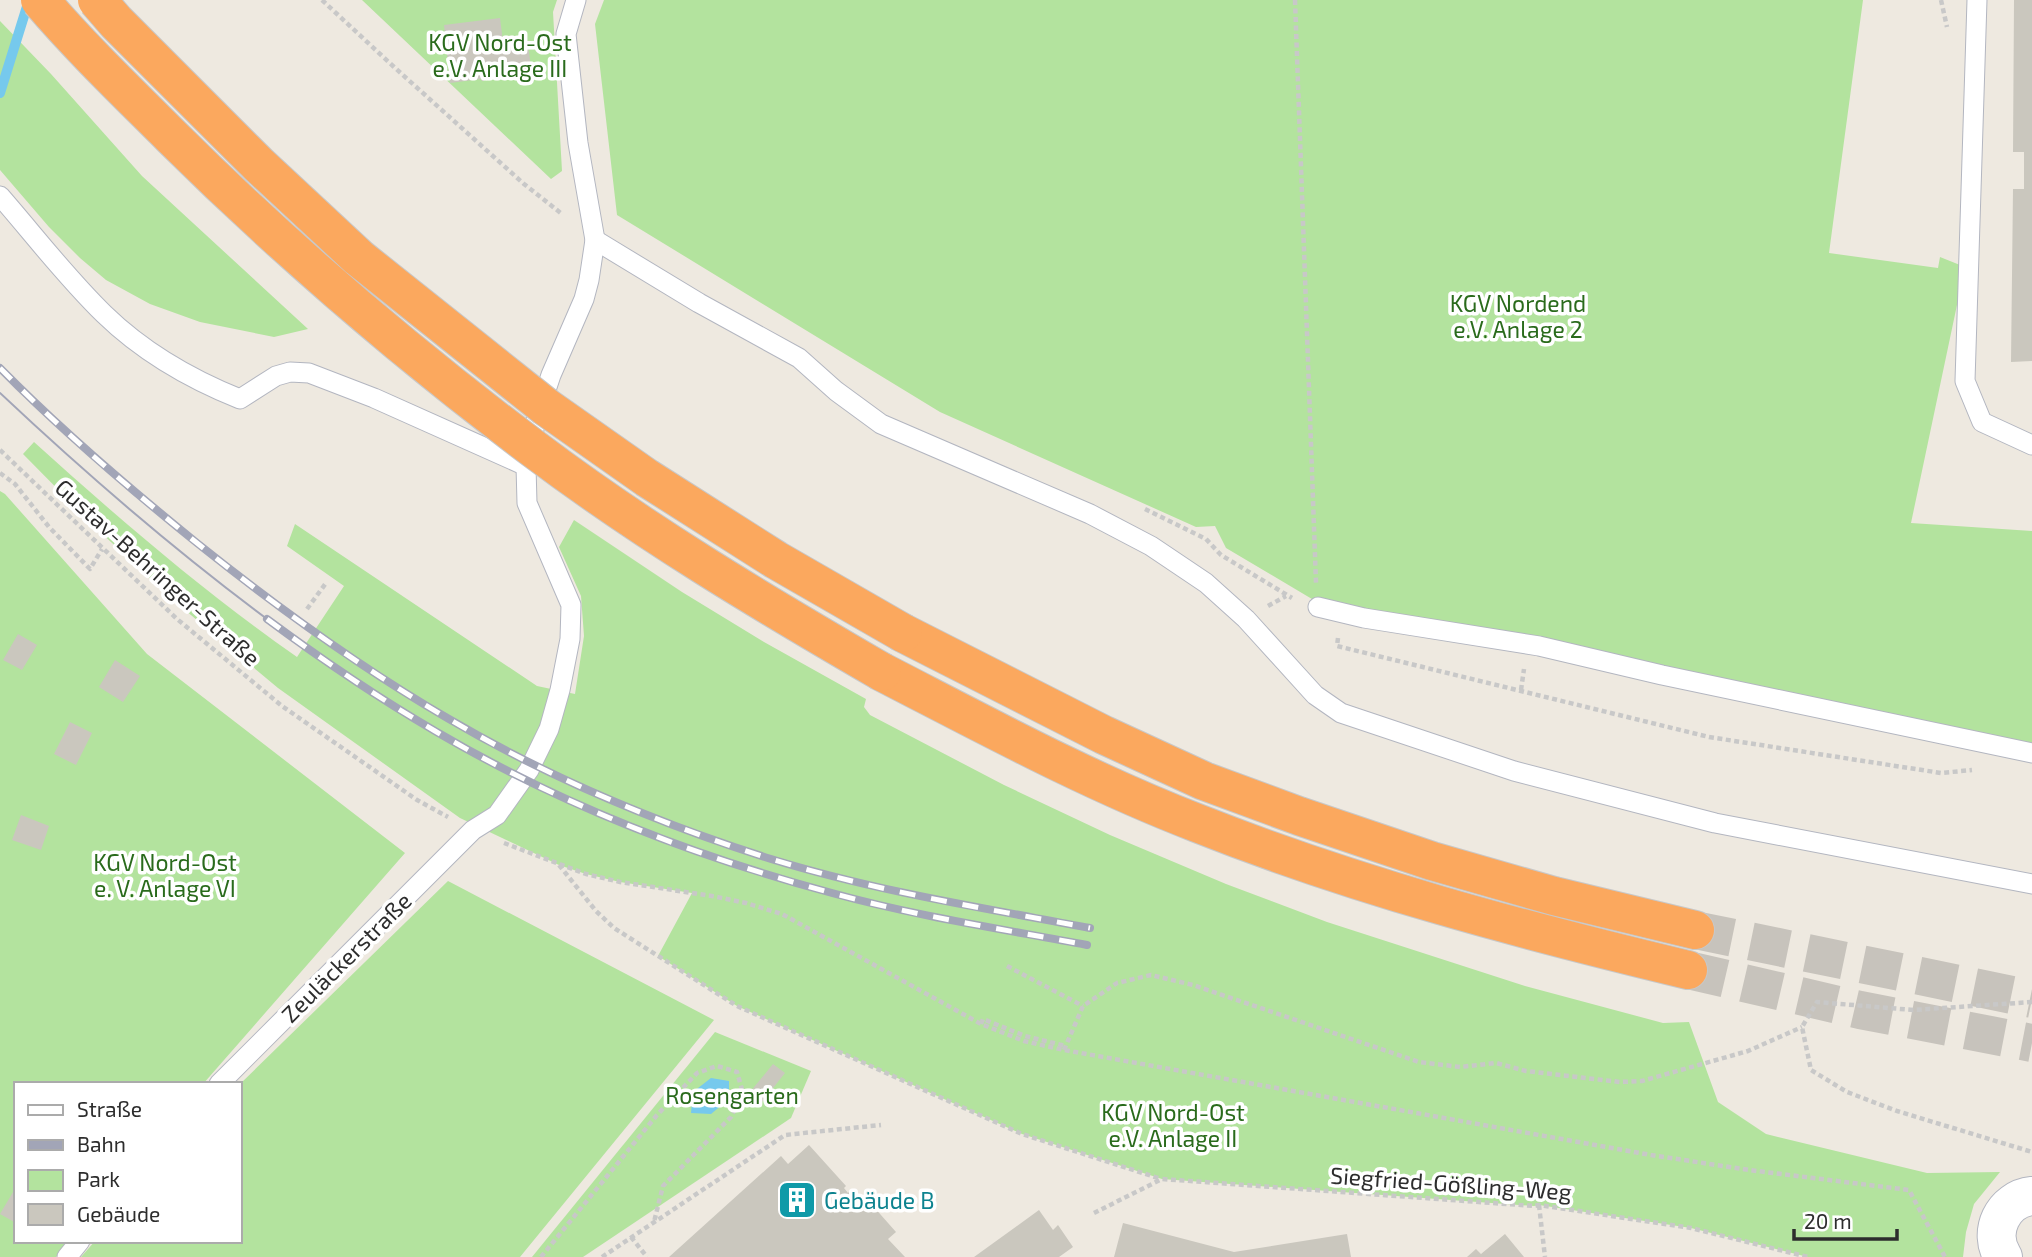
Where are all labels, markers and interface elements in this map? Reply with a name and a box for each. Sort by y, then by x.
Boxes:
park label: KGV Nord-Ost e.V. Anlage III [428,28,572,82]
park label: KGV Nordend e.V. Anlage 2 [1450,289,1586,343]
street label: Gustav-Behringer-Straße [50,473,266,671]
park label: KGV Nord-Ost e. V. Anlage VI [93,848,237,902]
street label: Zeuläckerstraße [275,886,417,1028]
park label: Rosengarten [665,1081,799,1109]
legend [14,1082,242,1243]
text: Straße [77,1096,142,1121]
park label: KGV Nord-Ost e.V. Anlage II [1101,1098,1245,1152]
text: Bahn [77,1131,126,1156]
street label: Siegfried-Gößling-Weg [1329,1161,1573,1205]
text: Park [77,1166,120,1191]
building icon: Gebäude B [776,1179,818,1221]
place label: Gebäude B [824,1186,935,1214]
scale bar [1794,1198,1897,1242]
text: Gebäude [77,1201,160,1226]
text: 20 m [1804,1208,1852,1233]

